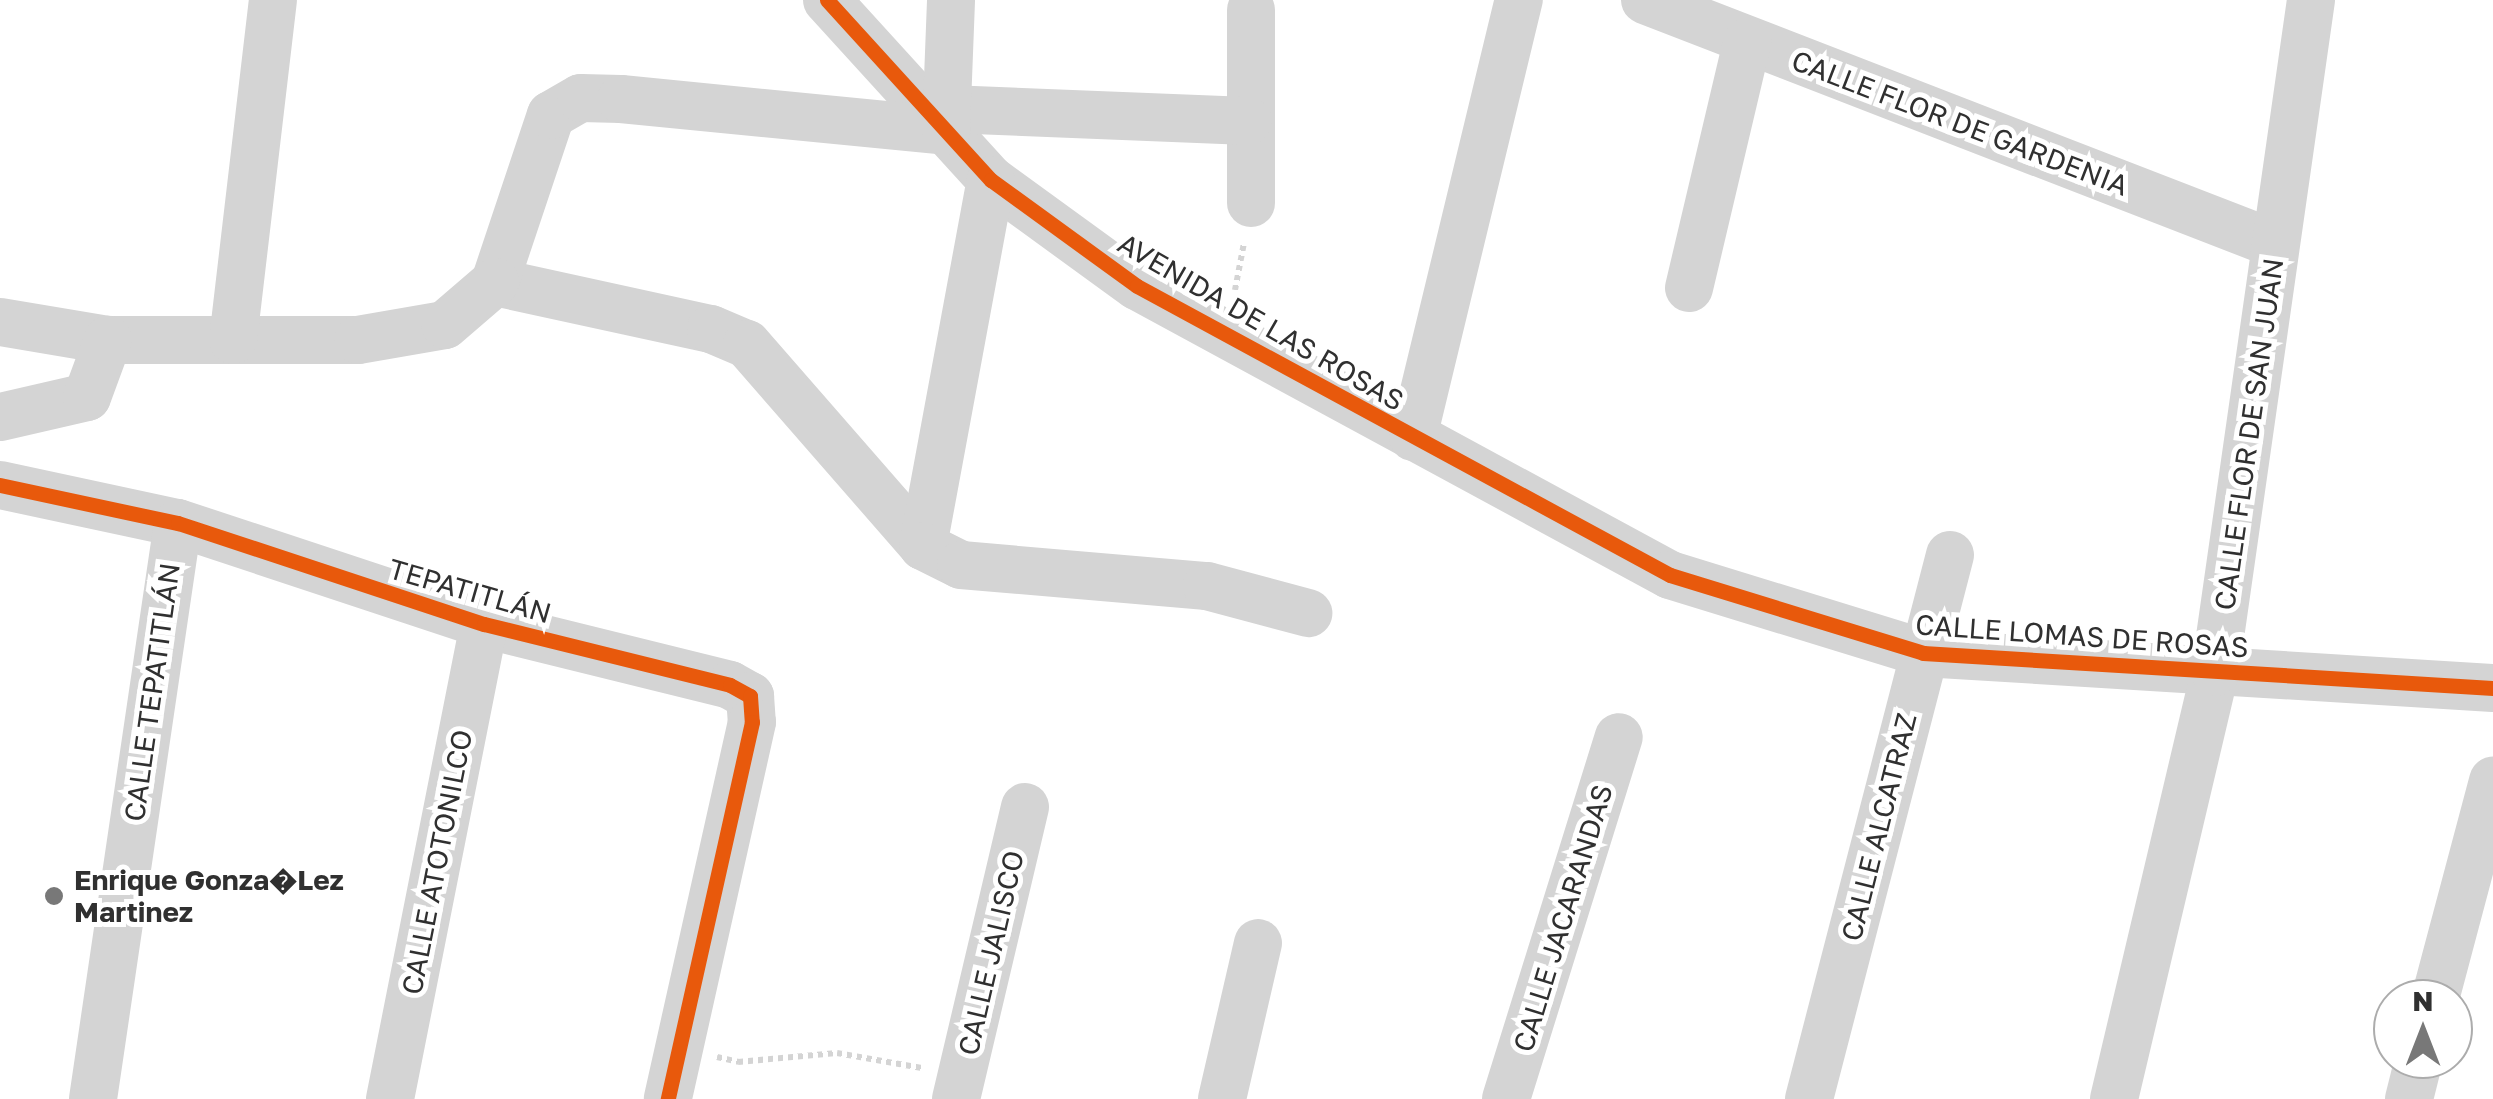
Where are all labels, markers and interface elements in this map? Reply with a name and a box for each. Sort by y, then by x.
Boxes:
street label: CALLE FLOR DE GARDENIA [1787,43,2133,203]
street label: AVENIDA DE LAS ROSAS [1112,226,1410,418]
street label: CALLE FLOR DE SAN JUAN [2208,256,2290,612]
street label: TEPATITLÁN [385,552,555,630]
street label: CALLE TEPATITLÁN [117,561,187,823]
street label: CALLE LOMAS DE ROSAS [1914,608,2250,664]
street label: CALLE ALCATRAZ [1834,710,1924,944]
street label: CALLE ATOTONILCO [395,727,479,997]
street label: CALLE JACARANDAS [1506,780,1620,1056]
street label: CALLE JALISCO [951,847,1031,1059]
place label: Enrique Gonza�Lez Martinez [74,863,344,929]
marker: Enrique Gonza�Lez Martinez [43,885,65,907]
north arrow [2373,979,2473,1079]
text: N [2412,984,2434,1017]

